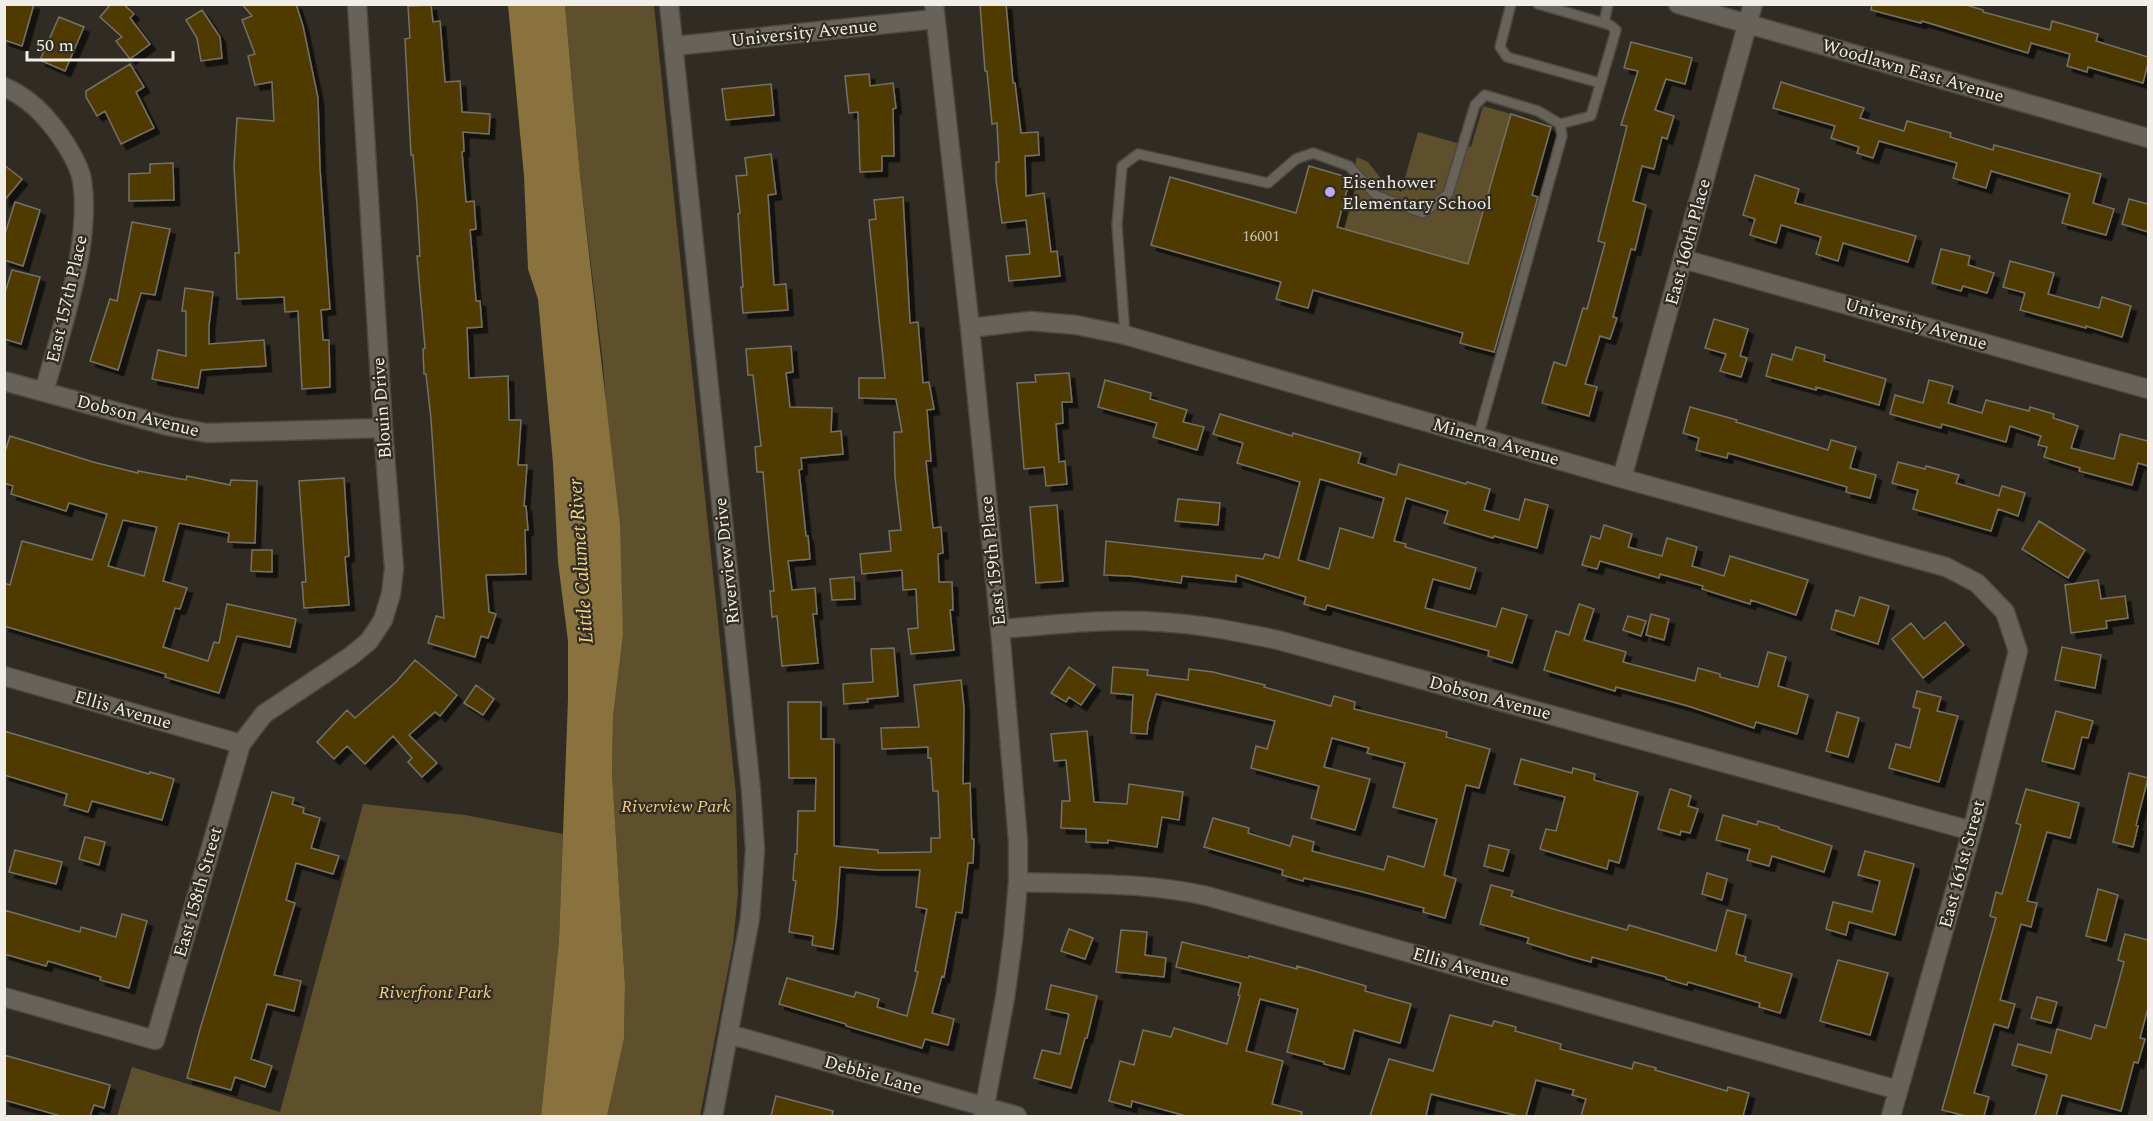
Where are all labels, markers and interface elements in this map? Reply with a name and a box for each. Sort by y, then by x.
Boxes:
street label: University Avenue [729,12,879,54]
scale bar [27,24,172,62]
text: 50 m [36,32,74,59]
street label: Woodlawn East Avenue [1819,32,2007,110]
place label: Eisenhower Elementary School [1342,169,1492,217]
street label: East 160th Place [1658,176,1718,308]
marker: Eisenhower Elementary School [1323,185,1337,199]
house number: 16001 [1242,225,1280,248]
street label: East 157th Place [39,232,95,366]
street label: University Avenue [1842,291,1990,357]
street label: Blouin Drive [365,356,399,460]
street label: Dobson Avenue [74,388,202,444]
street label: Minerva Avenue [1430,411,1562,473]
water label: Little Calumet River [560,476,602,645]
street label: East 159th Place [973,495,1013,627]
street label: Riverview Drive [707,496,747,626]
street label: Dobson Avenue [1426,669,1554,727]
street label: Ellis Avenue [71,683,175,737]
park label: Riverview Park [621,793,732,820]
street label: East 161st Street [1932,797,1992,931]
street label: East 158th Street [166,824,230,960]
street label: Ellis Avenue [1409,940,1513,994]
park label: Riverfront Park [379,979,492,1006]
street label: Debbie Lane [821,1048,925,1102]

